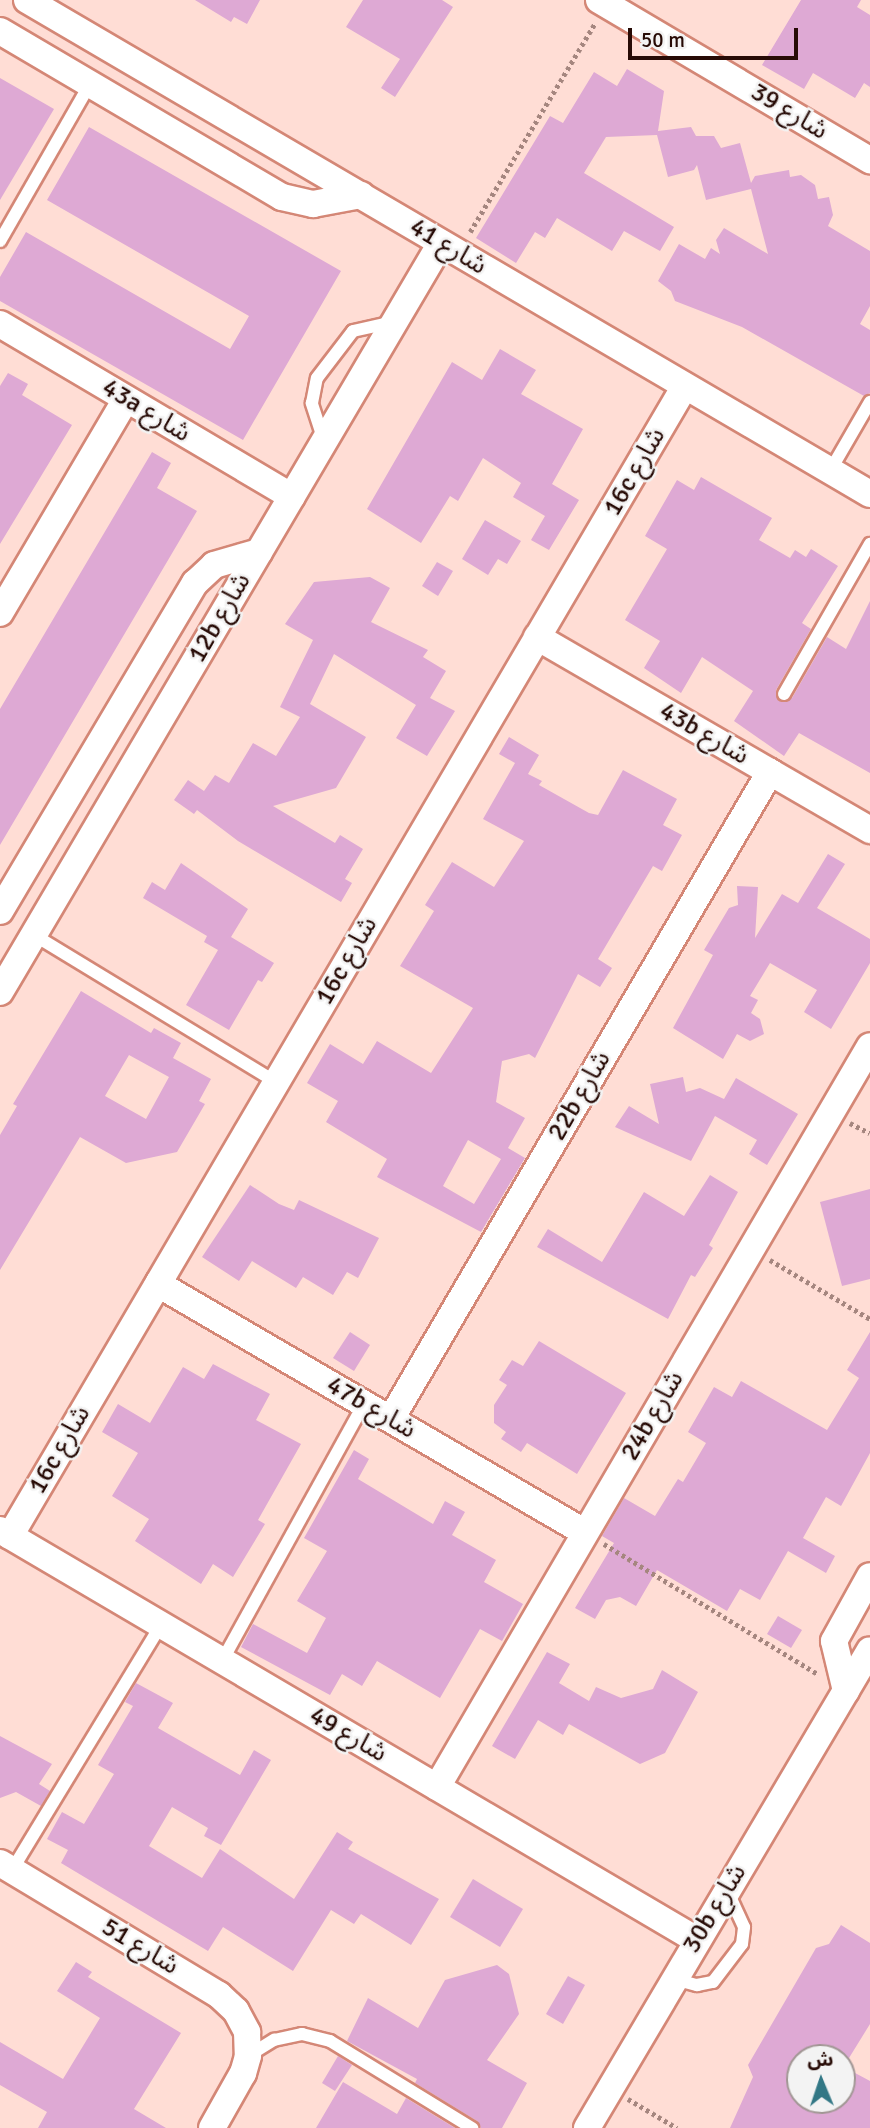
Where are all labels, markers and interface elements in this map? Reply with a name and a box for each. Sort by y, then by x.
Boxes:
scale bar [632,14,802,58]
text: 50 m [641,27,685,53]
street label: شارع 39 [745,77,833,147]
street label: شارع 41 [404,212,492,282]
street label: 43a شارع [96,372,196,450]
street label: 16c شارع [597,422,673,522]
street label: 12b شارع [182,568,258,668]
street label: 43b شارع [654,696,754,772]
street label: 16c شارع [309,911,385,1011]
street label: 22b شارع [542,1046,618,1146]
street label: 24b شارع [615,1366,691,1466]
street label: 47b شارع [321,1370,421,1446]
street label: 16c شارع [22,1400,98,1500]
street label: شارع 49 [304,1700,392,1770]
street label: 30b شارع [676,1859,754,1959]
street label: شارع 51 [96,1912,184,1982]
north arrow [786,2044,856,2114]
text: ش [807,2048,834,2072]

